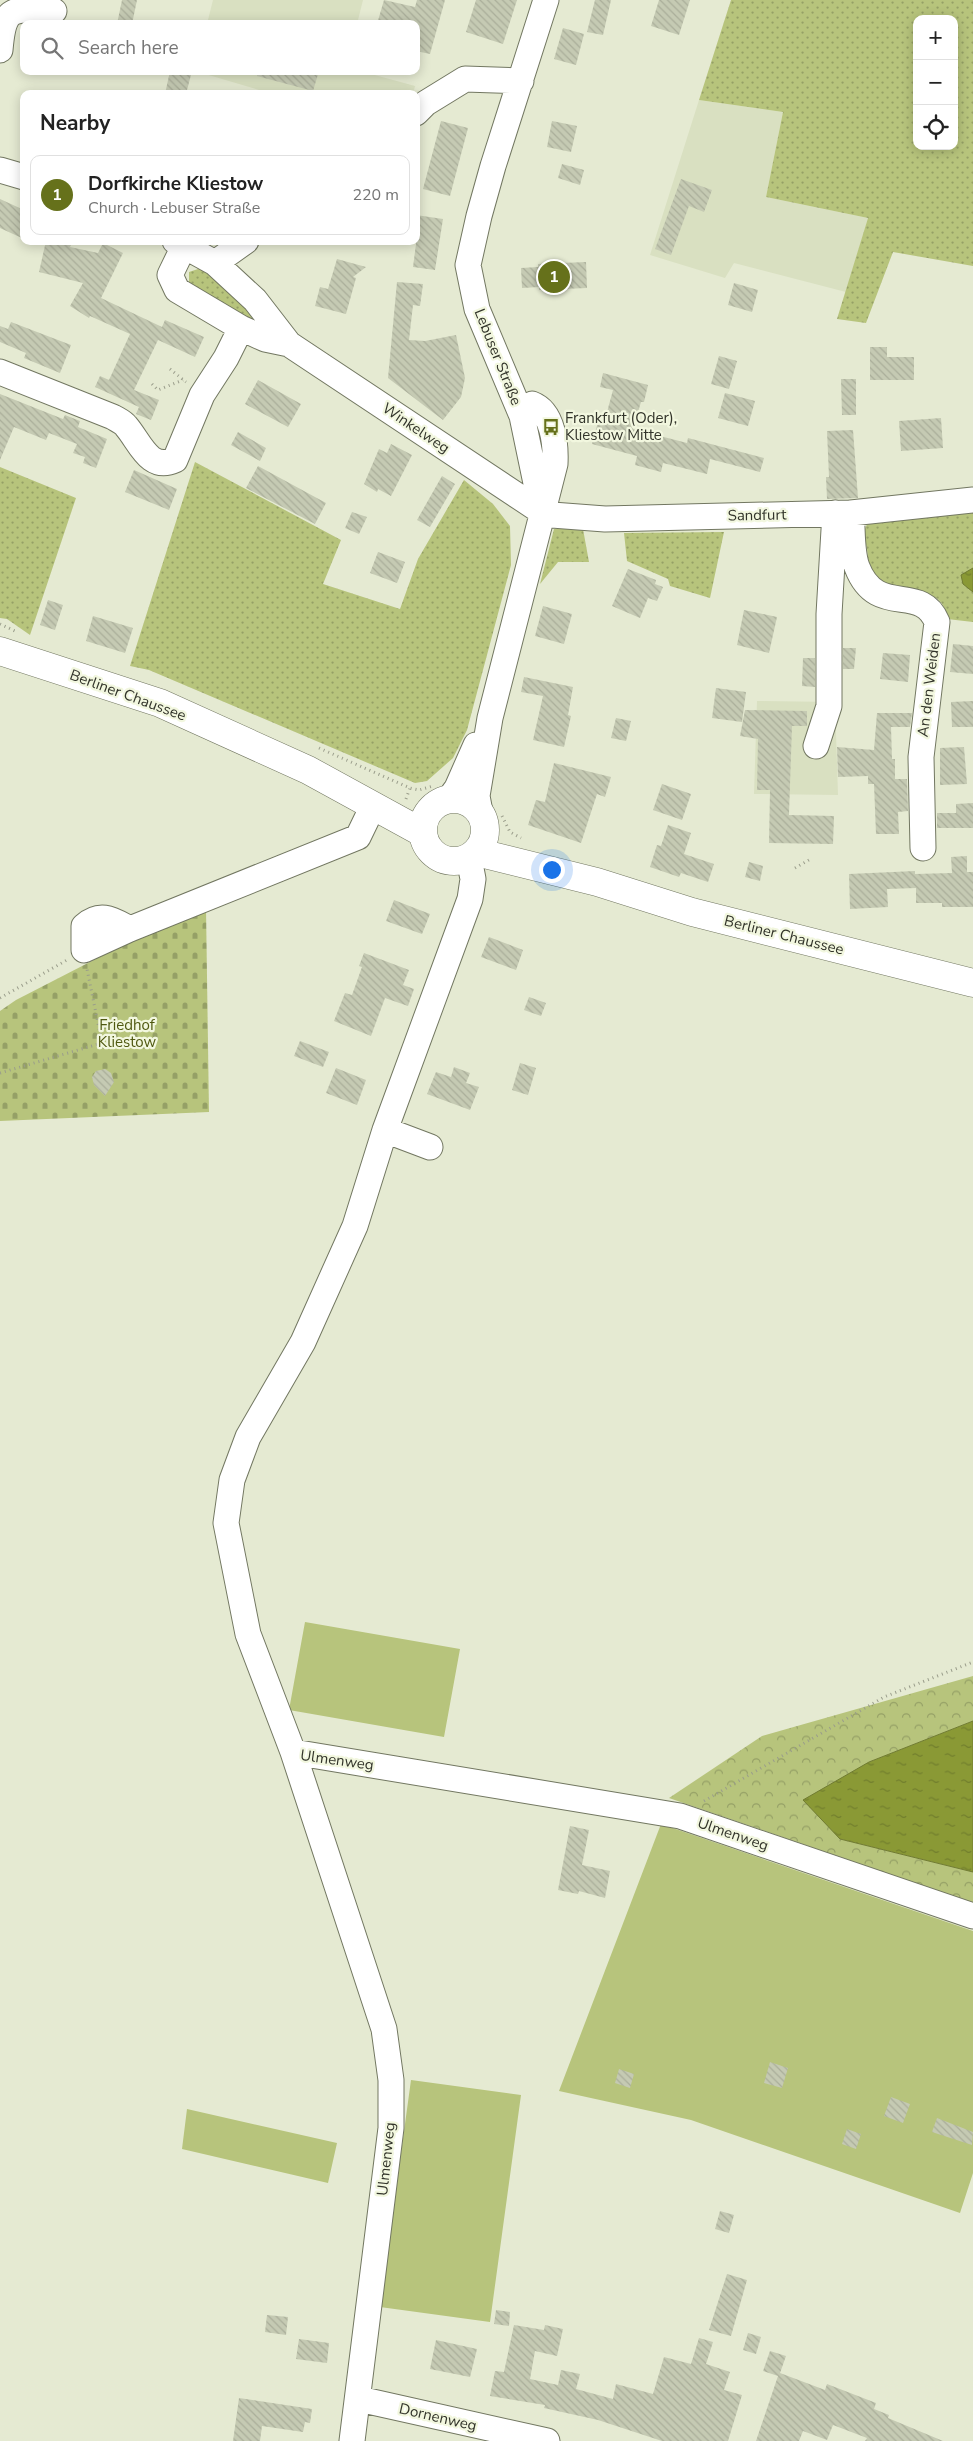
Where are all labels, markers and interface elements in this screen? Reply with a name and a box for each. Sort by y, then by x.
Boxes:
map controls [913,15,958,150]
button: + [913,15,958,60]
search box [20,20,420,75]
icon: search [38,34,66,62]
text: Search here [78,35,179,61]
button: − [913,60,958,105]
button: locate [913,105,958,150]
text: Nearby [40,109,110,137]
text: Dorfkirche Kliestow [88,171,263,197]
text: 1 [52,184,62,206]
text: 220 m [352,184,399,206]
text: Church · Lebuser Straße [88,197,260,219]
pin: 1 [538,258,570,296]
street label: Lebuser Straße [470,306,526,408]
street label: Winkelweg [378,398,454,458]
place label: Frankfurt (Oder), Kliestow Mitte [565,408,677,445]
bus stop icon: Frankfurt (Oder), Kliestow Mitte [541,417,561,437]
street label: Sandfurt [727,504,787,526]
street label: An den Weiden [913,632,945,738]
street label: Berliner Chaussee [67,665,189,725]
your location [539,857,565,883]
street label: Berliner Chaussee [722,910,846,960]
park label: Friedhof Kliestow [98,1015,157,1052]
street label: Ulmenweg [299,1745,375,1775]
street label: Ulmenweg [695,1813,771,1855]
street label: Ulmenweg [372,2121,400,2197]
street label: Dornenweg [397,2398,479,2436]

